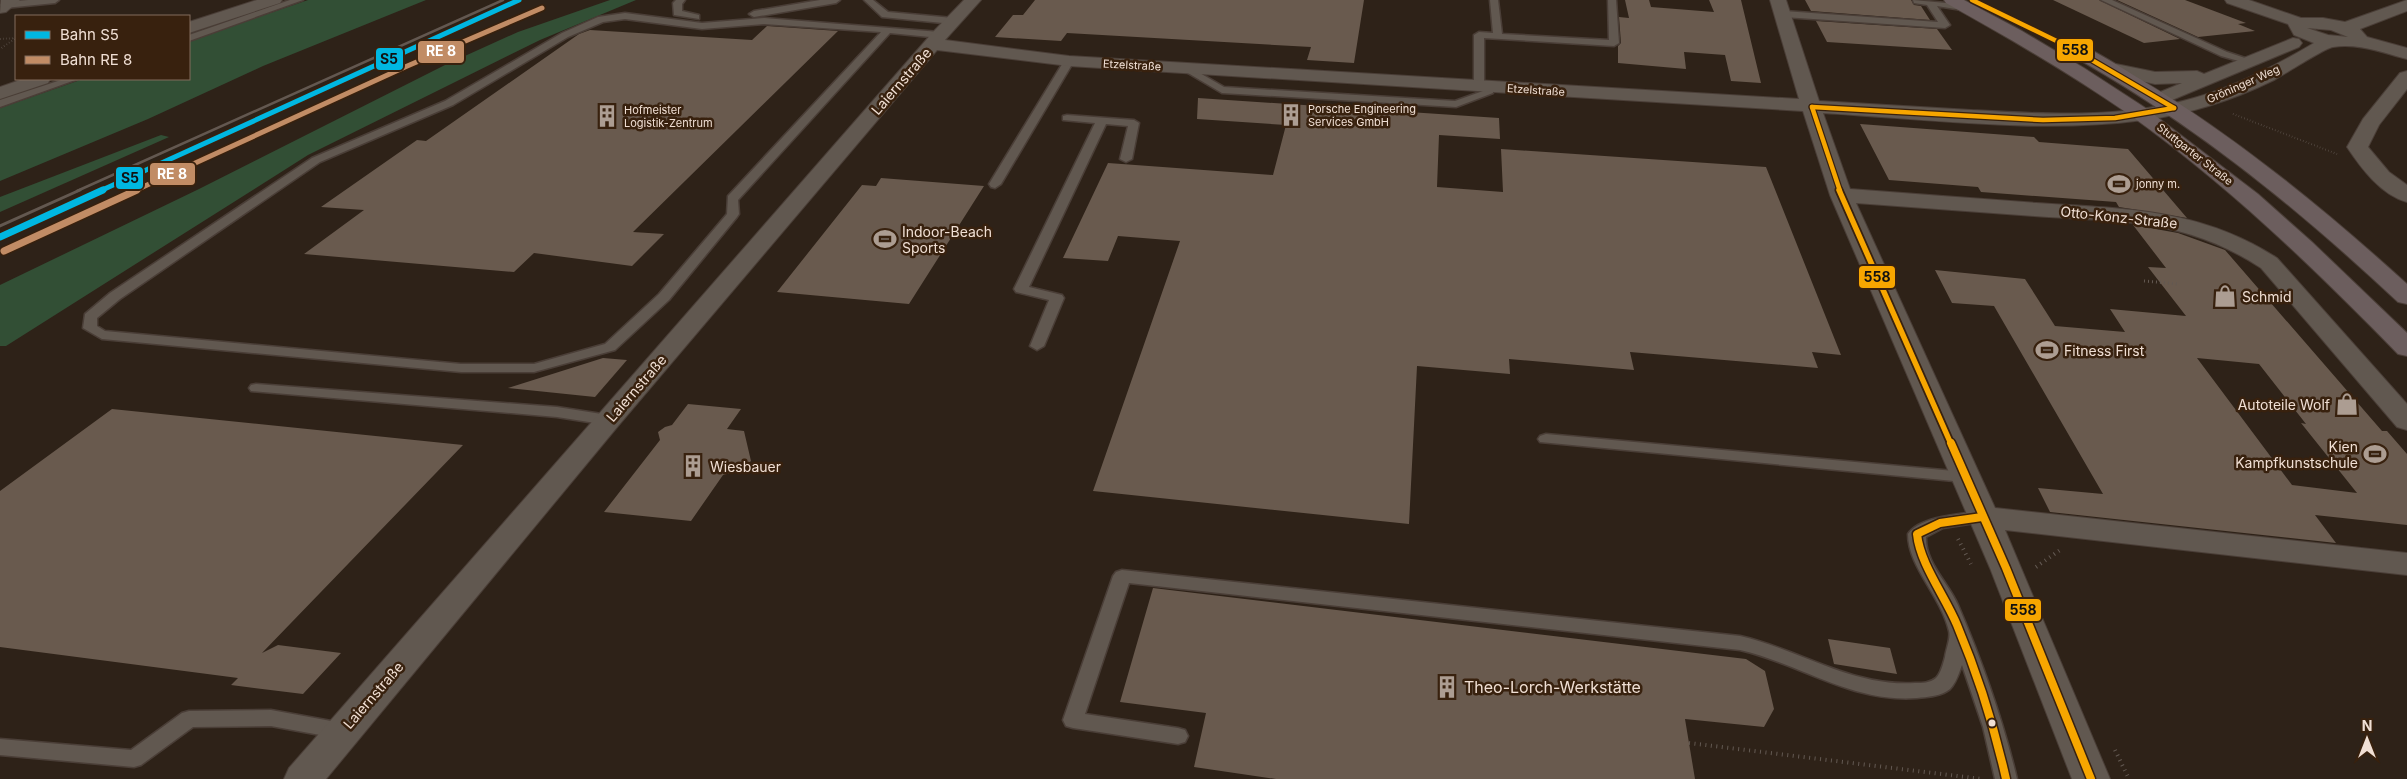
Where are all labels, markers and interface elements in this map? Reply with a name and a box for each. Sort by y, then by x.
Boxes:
legend [15,15,190,80]
text: Bahn S5 [60,25,119,44]
line badge: 558 [2056,38,2094,62]
line badge: RE 8 [417,40,465,64]
text: 558 [2061,41,2089,58]
text: RE 8 [426,42,456,59]
street label: Laiernstraße [867,44,935,118]
line badge: S5 [375,47,404,71]
text: Bahn RE 8 [60,50,132,69]
text: S5 [380,50,398,67]
street label: Etzelstraße [1103,56,1161,74]
street label: Gröninger Weg [2204,62,2282,106]
street label: Etzelstraße [1507,81,1565,99]
building icon: Porsche Engineering Services GmbH [1278,102,1304,128]
place label: Porsche Engineering Services GmbH [1308,102,1416,129]
building icon: Hofmeister Logistik-Zentrum [594,103,620,129]
place label: Hofmeister Logistik-Zentrum [624,103,713,130]
street label: Stuttgarter Straße [2154,120,2236,188]
line badge: RE 8 [149,162,196,186]
text: RE 8 [157,165,187,182]
line badge: S5 [115,166,144,190]
text: S5 [121,169,139,186]
sports icon: jonny m. [2106,171,2132,197]
place label: jonny m. [2135,177,2180,191]
street label: Otto-Konz-Straße [2060,202,2178,232]
place label: Indoor-Beach Sports [902,223,992,256]
sports icon: Indoor-Beach Sports [872,226,898,252]
line badge: 558 [1858,265,1896,289]
text: 558 [1863,268,1891,285]
shop icon: Schmid [2212,283,2238,309]
place label: Schmid [2242,288,2292,305]
sports icon: Fitness First [2034,337,2060,363]
place label: Fitness First [2064,342,2145,359]
street label: Laiernstraße [602,351,670,425]
shop icon: Autoteile Wolf [2334,391,2360,417]
place label: Autoteile Wolf [2238,396,2330,413]
place label: Kien Kampfkunstschule [2235,438,2358,471]
sports icon: Kien Kampfkunstschule [2362,441,2388,467]
building icon: Wiesbauer [680,453,706,479]
place label: Wiesbauer [710,458,781,475]
line badge: 558 [2004,598,2042,622]
text: 558 [2009,601,2037,618]
street label: Laiernstraße [339,658,407,732]
building icon: Theo-Lorch-Werkstätte [1434,674,1460,700]
place label: Theo-Lorch-Werkstätte [1464,677,1641,697]
north arrow [2342,714,2392,764]
text: N [2362,717,2372,734]
unlabelled marker [1987,718,1997,728]

